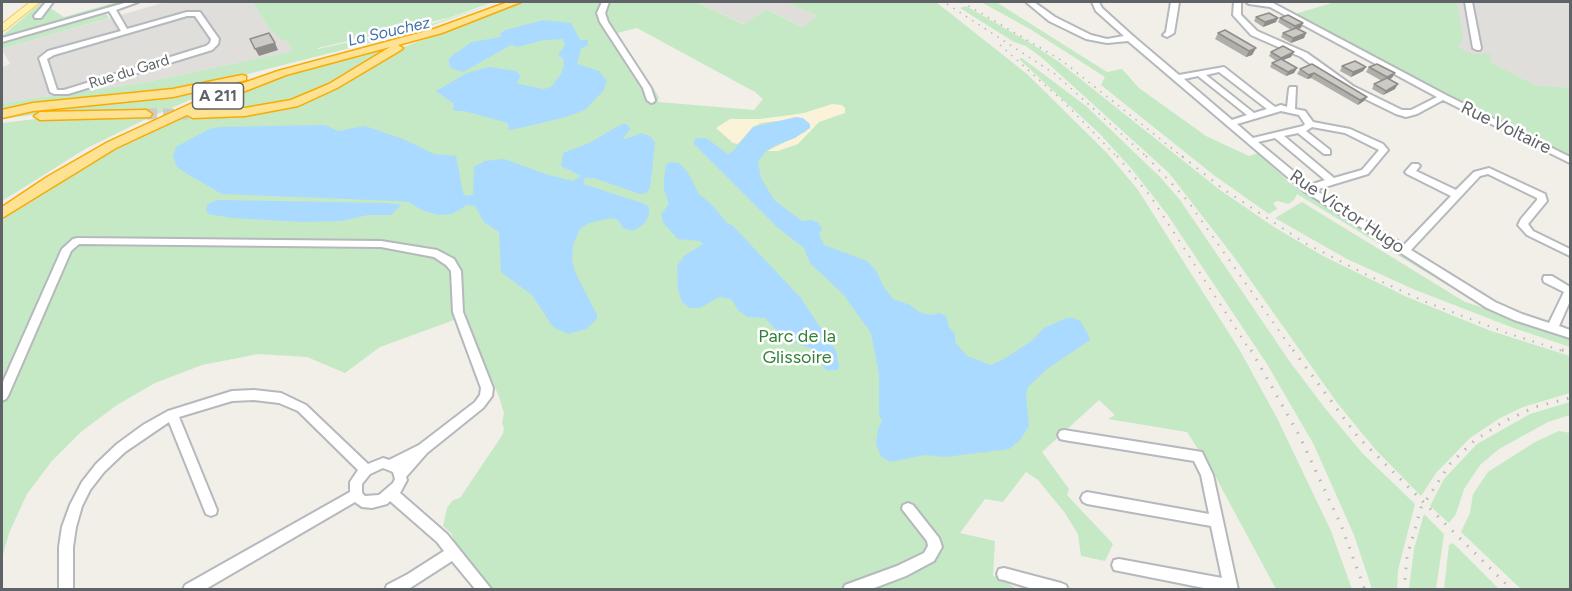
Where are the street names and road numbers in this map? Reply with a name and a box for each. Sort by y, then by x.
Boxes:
street label: Rue du Gard [86,51,172,93]
road number: A 211 [192,83,244,109]
street label: Rue Voltaire [1457,97,1555,159]
street label: Rue Victor Hugo [1285,166,1409,258]

